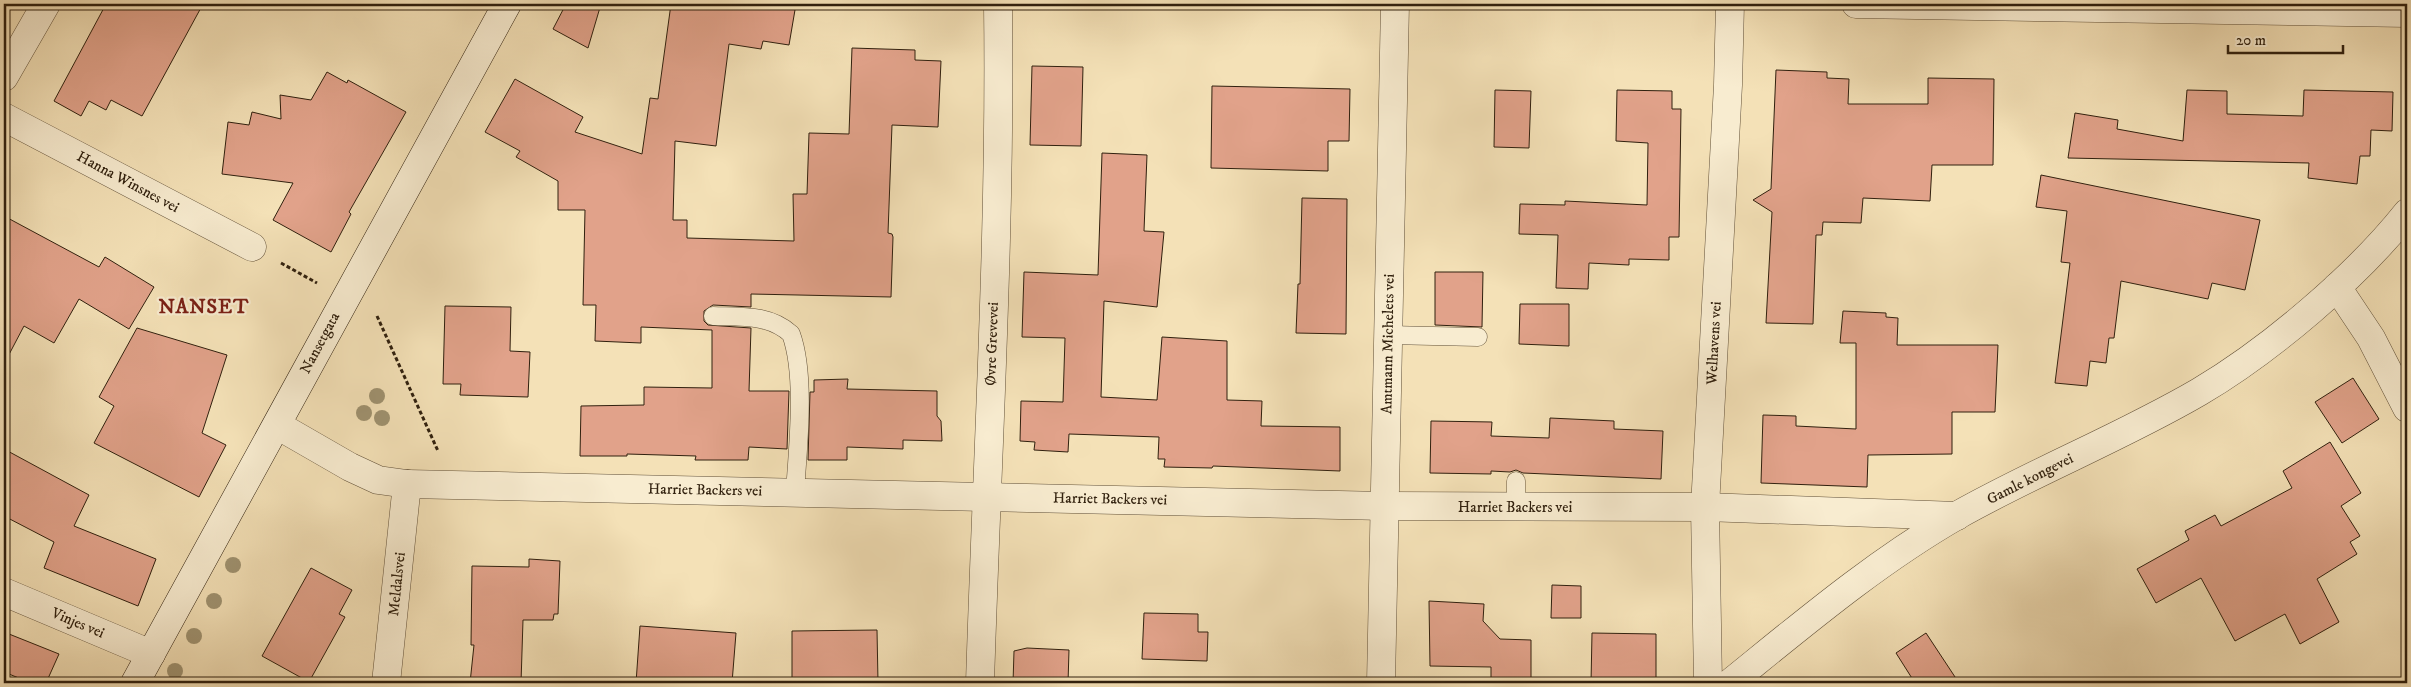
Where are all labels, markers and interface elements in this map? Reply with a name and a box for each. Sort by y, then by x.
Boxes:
scale bar [2228,22,2344,54]
text: 20 m [2236,31,2266,50]
street label: Hanna Winsnes vei [73,147,183,217]
street label: Amtmann Michelets vei [1377,273,1399,414]
district label: NANSET [159,295,249,320]
street label: Welhavens vei [1702,301,1726,386]
street label: Øvre Grevevei [981,302,1003,386]
street label: Nansetgata [296,308,344,377]
street label: Gamle kongevei [1984,449,2077,509]
street label: Harriet Backers vei [648,480,763,501]
street label: Harriet Backers vei [1053,489,1168,510]
street label: Harriet Backers vei [1458,498,1572,517]
street label: Meldalsvei [384,551,410,617]
street label: Vinjes vei [48,603,108,643]

